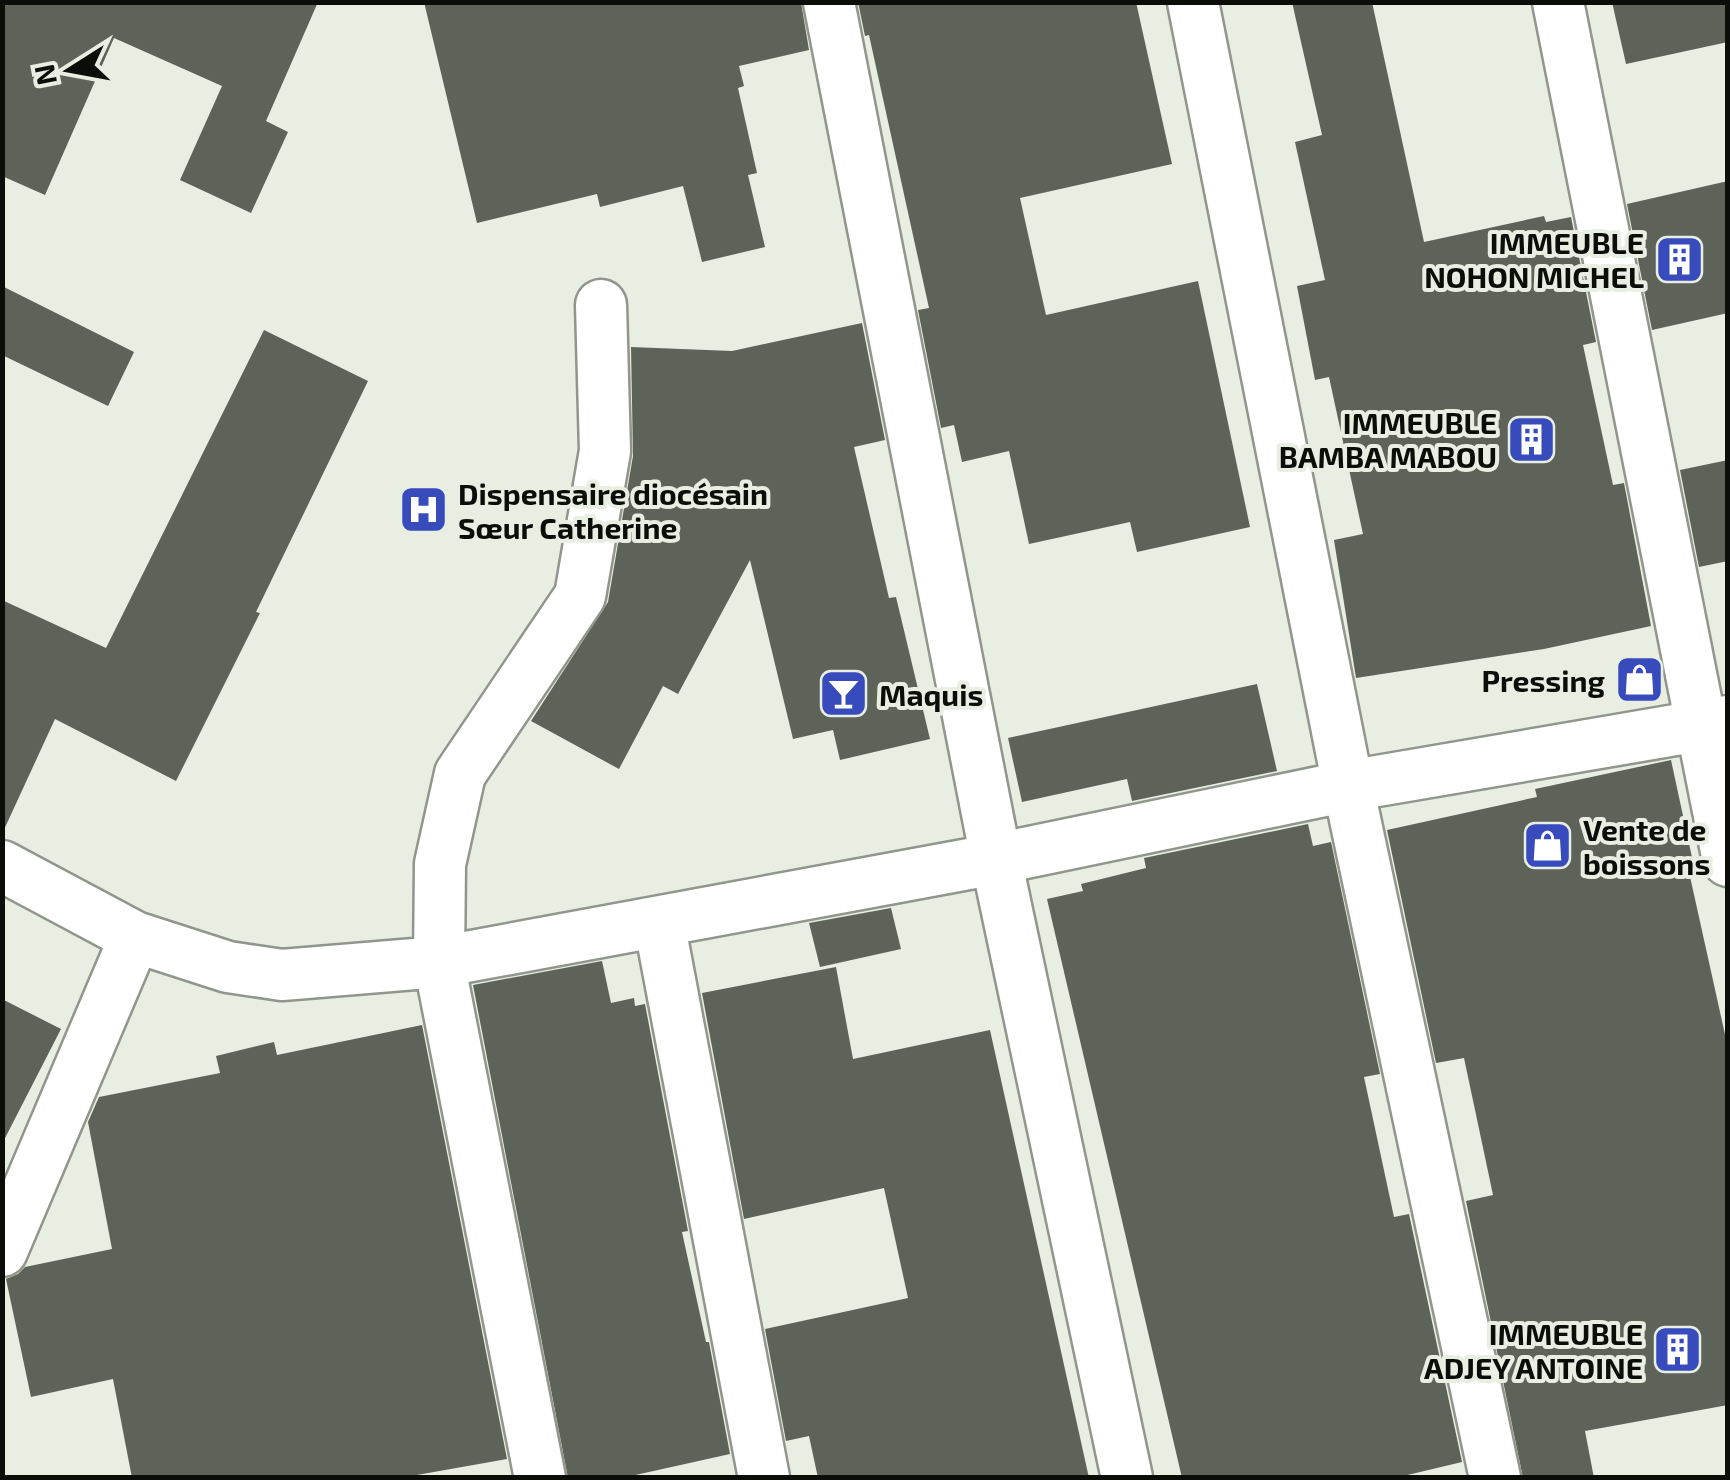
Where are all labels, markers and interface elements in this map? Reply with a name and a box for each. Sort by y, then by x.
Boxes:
north arrow [20,20,120,120]
text: N [26,62,63,88]
place label: IMMEUBLE NOHON MICHEL [1424,224,1644,294]
building icon: IMMEUBLE NOHON MICHEL [1653,233,1705,285]
place label: IMMEUBLE BAMBA MABOU [1279,404,1497,474]
building icon: IMMEUBLE BAMBA MABOU [1506,413,1558,465]
place label: Dispensaire diocésain Sœur Catherine [458,475,768,545]
hospital icon: Dispensaire diocésain Sœur Catherine [397,484,449,536]
shop icon: Pressing [1614,654,1666,706]
place label: Pressing [1481,662,1606,698]
bar icon: Maquis [818,668,870,720]
place label: Maquis [879,676,983,712]
place label: Vente de boissons [1583,811,1710,881]
shop icon: Vente de boissons [1522,820,1574,872]
place label: IMMEUBLE ADJEY ANTOINE [1424,1315,1643,1385]
building icon: IMMEUBLE ADJEY ANTOINE [1652,1324,1704,1376]

